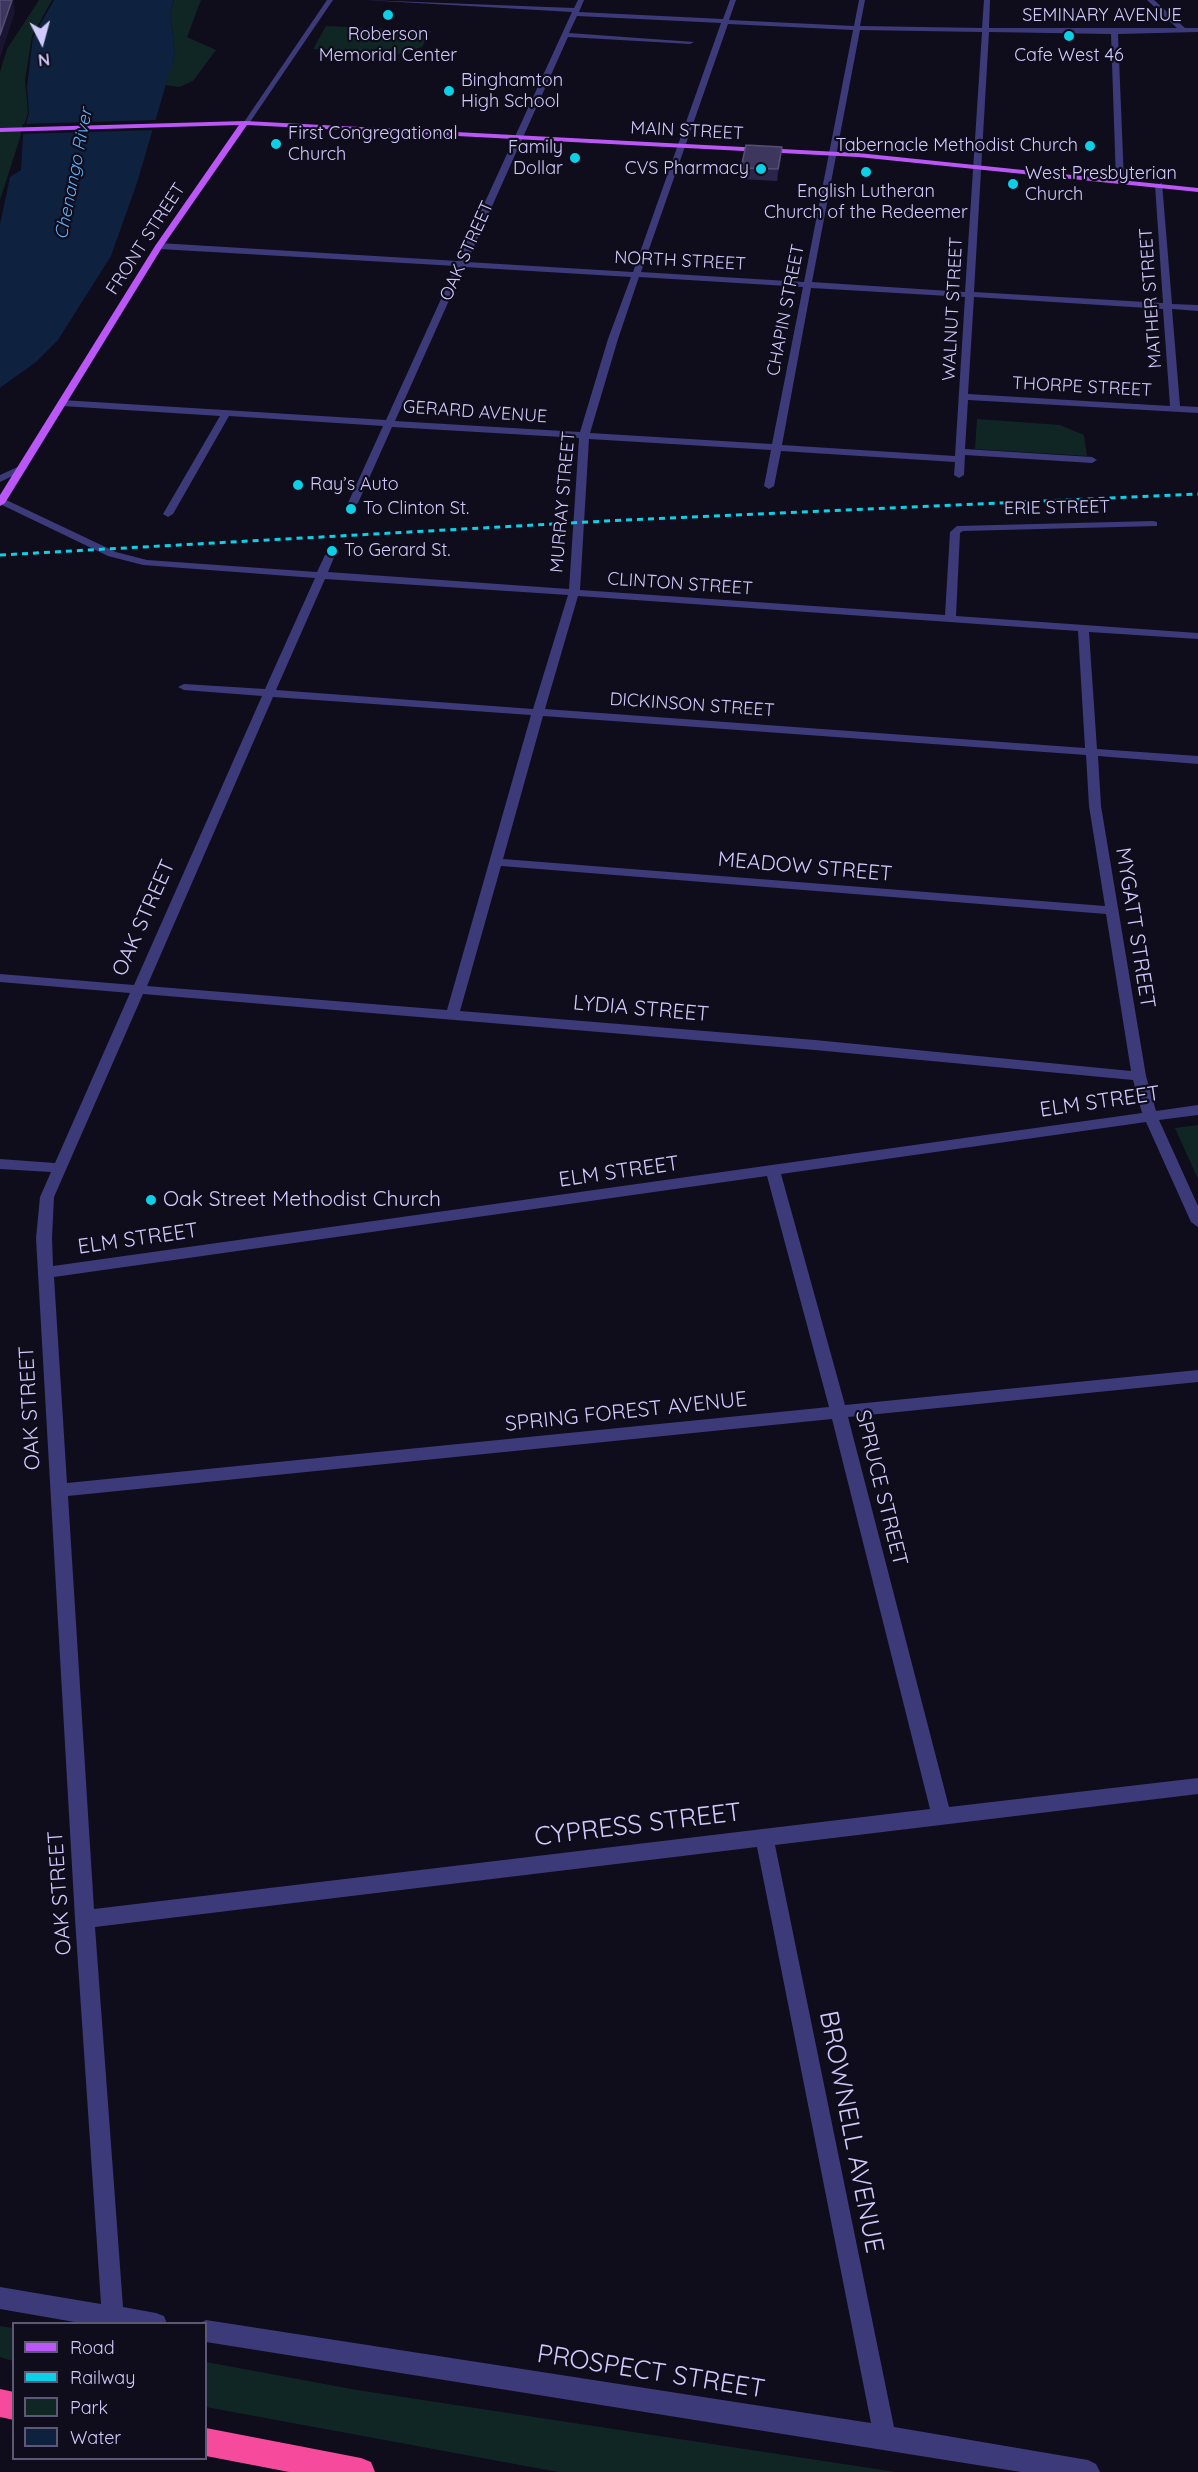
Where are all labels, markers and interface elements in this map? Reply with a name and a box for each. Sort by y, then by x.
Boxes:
street label: SEMINARY AVENUE [1022,5,1182,27]
marker: Roberson Memorial Center [381,8,395,22]
north arrow [12,12,72,72]
place label: Roberson Memorial Center [319,24,457,66]
marker: Cafe West 46 [1062,29,1076,43]
place label: Cafe West 46 [1014,45,1124,67]
text: N [37,49,51,70]
place label: Binghamton High School [461,70,563,112]
marker: Binghamton High School [442,84,456,98]
water label: Chenango River [51,107,97,241]
street label: MAIN STREET [630,117,744,145]
place label: First Congregational Church [288,123,458,166]
place label: Tabernacle Methodist Church [836,135,1078,157]
marker: First Congregational Church [269,137,283,151]
place label: Family Dollar [508,137,563,180]
marker: Tabernacle Methodist Church [1083,139,1097,153]
marker: Family Dollar [568,151,582,165]
place label: CVS Pharmacy [625,158,749,180]
marker: CVS Pharmacy [754,162,768,176]
place label: West Presbyterian Church [1025,163,1177,206]
marker: English Lutheran Church of the Redeemer [859,165,873,179]
marker: West Presbyterian Church [1006,177,1020,191]
street label: FRONT STREET [102,179,190,299]
place label: English Lutheran Church of the Redeemer [764,181,968,224]
street label: OAK STREET [435,198,499,304]
street label: MATHER STREET [1135,227,1167,369]
street label: WALNUT STREET [938,236,968,382]
street label: CHAPIN STREET [763,242,809,378]
street label: NORTH STREET [614,247,746,275]
street label: THORPE STREET [1012,373,1152,401]
street label: GERARD AVENUE [402,396,548,428]
street label: MURRAY STREET [546,430,580,574]
place label: Ray’s Auto [310,474,399,496]
marker: Ray’s Auto [291,478,305,492]
street label: ERIE STREET [1004,496,1110,520]
place label: To Clinton St. [363,498,469,520]
marker: To Clinton St. [344,502,358,516]
place label: To Gerard St. [344,540,451,562]
marker: To Gerard St. [325,544,339,558]
street label: CLINTON STREET [607,568,753,600]
street label: DICKINSON STREET [609,688,775,722]
street label: MYGATT STREET [1110,846,1160,1010]
street label: MEADOW STREET [717,847,893,887]
street label: OAK STREET [107,856,181,980]
street label: LYDIA STREET [572,991,710,1027]
street label: ELM STREET [1038,1081,1162,1123]
street label: ELM STREET [557,1151,681,1193]
place label: Oak Street Methodist Church [163,1187,441,1213]
marker: Oak Street Methodist Church [144,1193,158,1207]
street label: ELM STREET [76,1218,200,1260]
street label: OAK STREET [14,1345,46,1471]
street label: SPRING FOREST AVENUE [504,1387,748,1437]
street label: SPRUCE STREET [849,1407,913,1569]
street label: CYPRESS STREET [533,1797,743,1853]
street label: OAK STREET [43,1830,77,1956]
street label: BROWNELL AVENUE [812,2008,890,2256]
legend [12,2322,207,2460]
text: Road [70,2336,115,2359]
street label: PROSPECT STREET [535,2339,767,2405]
text: Railway [70,2366,136,2389]
text: Park [70,2396,108,2419]
text: Water [70,2426,121,2449]

